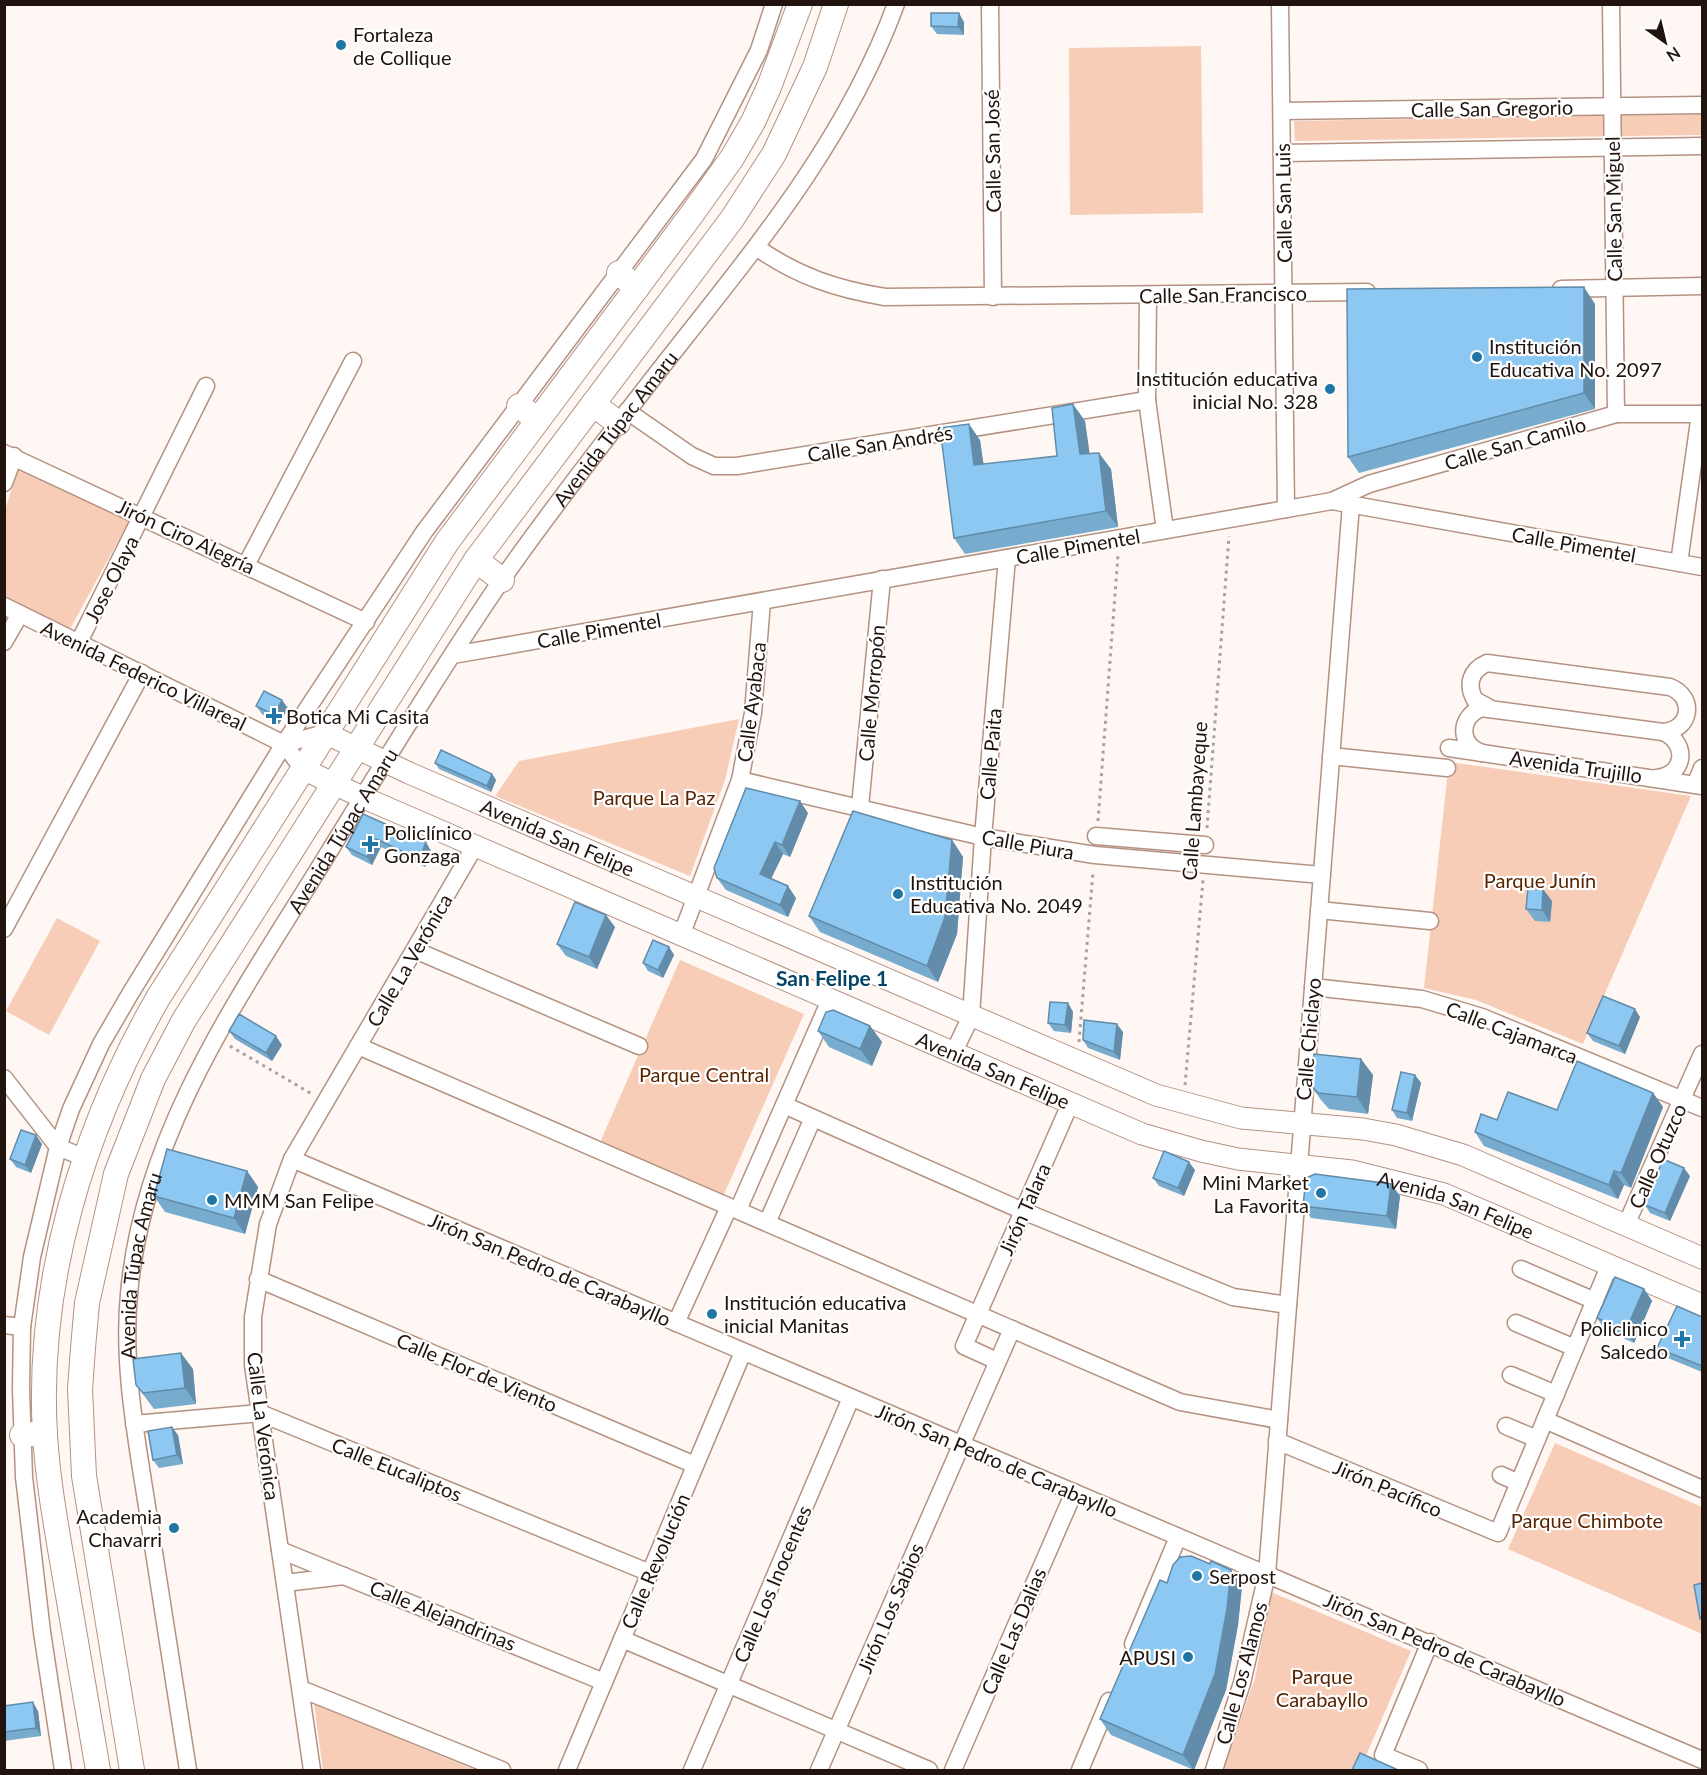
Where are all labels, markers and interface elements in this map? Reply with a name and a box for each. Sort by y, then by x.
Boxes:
north arrow [1635,12,1695,72]
place label: Fortaleza de Collique [353,22,452,69]
marker: Fortaleza de Collique [334,38,348,52]
text: N [1663,44,1684,66]
street label: Calle San José [979,89,1005,213]
street label: Calle San Gregorio [1411,95,1573,121]
street label: Calle San Miguel [1600,136,1626,282]
street label: Calle San Luis [1270,143,1296,263]
street label: Calle San Francisco [1139,281,1307,307]
place label: Institución Educativa No. 2097 [1489,334,1662,381]
street label: Avenida Túpac Amaru [547,346,682,511]
marker: Institución Educativa No. 2097 [1470,350,1484,364]
place label: Institución educativa inicial No. 328 [1135,366,1318,413]
marker: Institución educativa inicial No. 328 [1323,382,1337,396]
street label: Calle San Camilo [1442,411,1588,475]
street label: Calle San Andrés [806,420,954,466]
street label: Jirón Ciro Alegría [113,494,259,578]
street label: Calle Pimentel [1510,521,1638,567]
street label: Calle Pimentel [1014,523,1142,569]
street label: Jose Olaya [79,532,143,626]
street label: Calle Pimentel [535,607,663,653]
street label: Avenida Federico Villareal [37,615,251,735]
street label: Calle Morropón [853,624,889,762]
street label: Calle Ayabaca [732,640,770,764]
place label: Botica Mi Casita [286,704,429,728]
street label: Calle Paita [974,707,1006,801]
marker: Botica Mi Casita [267,709,281,723]
street label: Calle Lambayeque [1176,721,1212,881]
street label: Avenida Túpac Amaru [282,743,402,917]
street label: Avenida Trujillo [1508,745,1644,787]
park label: Parque La Paz [593,785,715,809]
street label: Avenida San Felipe [477,793,638,881]
place label: Policlínico Gonzaga [384,820,472,867]
street label: Calle Piura [980,824,1076,864]
marker: Policlínico Gonzaga [361,835,379,853]
park label: Parque Junín [1484,868,1596,892]
place label: Institución Educativa No. 2049 [910,870,1083,917]
marker: Institución Educativa No. 2049 [891,887,905,901]
street label: Calle La Verónica [361,889,457,1031]
district label: San Felipe 1 [776,965,888,990]
street label: Calle Chiclayo [1291,977,1325,1101]
street label: Calle Cajamarca [1443,996,1581,1068]
street label: Avenida San Felipe [913,1026,1074,1113]
park label: Parque Central [639,1062,769,1086]
street label: Calle Otuzco [1623,1100,1691,1212]
street label: Jirón Talara [993,1159,1055,1259]
street label: Avenida San Felipe [1375,1166,1538,1243]
street label: Avenida Túpac Amaru [115,1169,166,1360]
place label: Mini Market La Favorita [1202,1170,1309,1217]
marker: Mini Market La Favorita [1314,1186,1328,1200]
place label: MMM San Felipe [224,1188,374,1212]
marker: MMM San Felipe [205,1193,219,1207]
street label: Jirón San Pedro de Carabayllo [426,1207,674,1331]
place label: Institución educativa inicial Manitas [724,1290,907,1337]
marker: Institución educativa inicial Manitas [705,1307,719,1321]
place label: Policlinico Salcedo [1580,1316,1668,1363]
street label: Calle Flor de Viento [393,1327,561,1417]
marker: Policlinico Salcedo [1673,1330,1691,1348]
street label: Calle La Verónica [243,1350,285,1502]
street label: Jirón San Pedro de Carabayllo [873,1398,1121,1522]
street label: Calle Eucaliptos [329,1432,465,1506]
street label: Jirón Pacífico [1330,1454,1446,1522]
street label: Calle Revolución [616,1490,694,1632]
street label: Calle Los Inocentes [728,1502,816,1666]
place label: Academia Chavarri [76,1504,162,1551]
park label: Parque Chimbote [1511,1508,1663,1532]
marker: Academia Chavarri [167,1521,181,1535]
street label: Jirón Los Sabios [852,1539,928,1677]
street label: Calle Las Dalias [975,1564,1051,1698]
place label: Serpost [1209,1564,1276,1588]
marker: Serpost [1190,1569,1204,1583]
street label: Calle Alejandrinas [366,1575,520,1655]
street label: Jirón San Pedro de Carabayllo [1321,1587,1569,1711]
street label: Calle Los Alamos [1210,1599,1272,1747]
place label: APUSI [1119,1645,1176,1669]
marker: APUSI [1181,1650,1195,1664]
park label: Parque Carabayllo [1276,1664,1368,1711]

